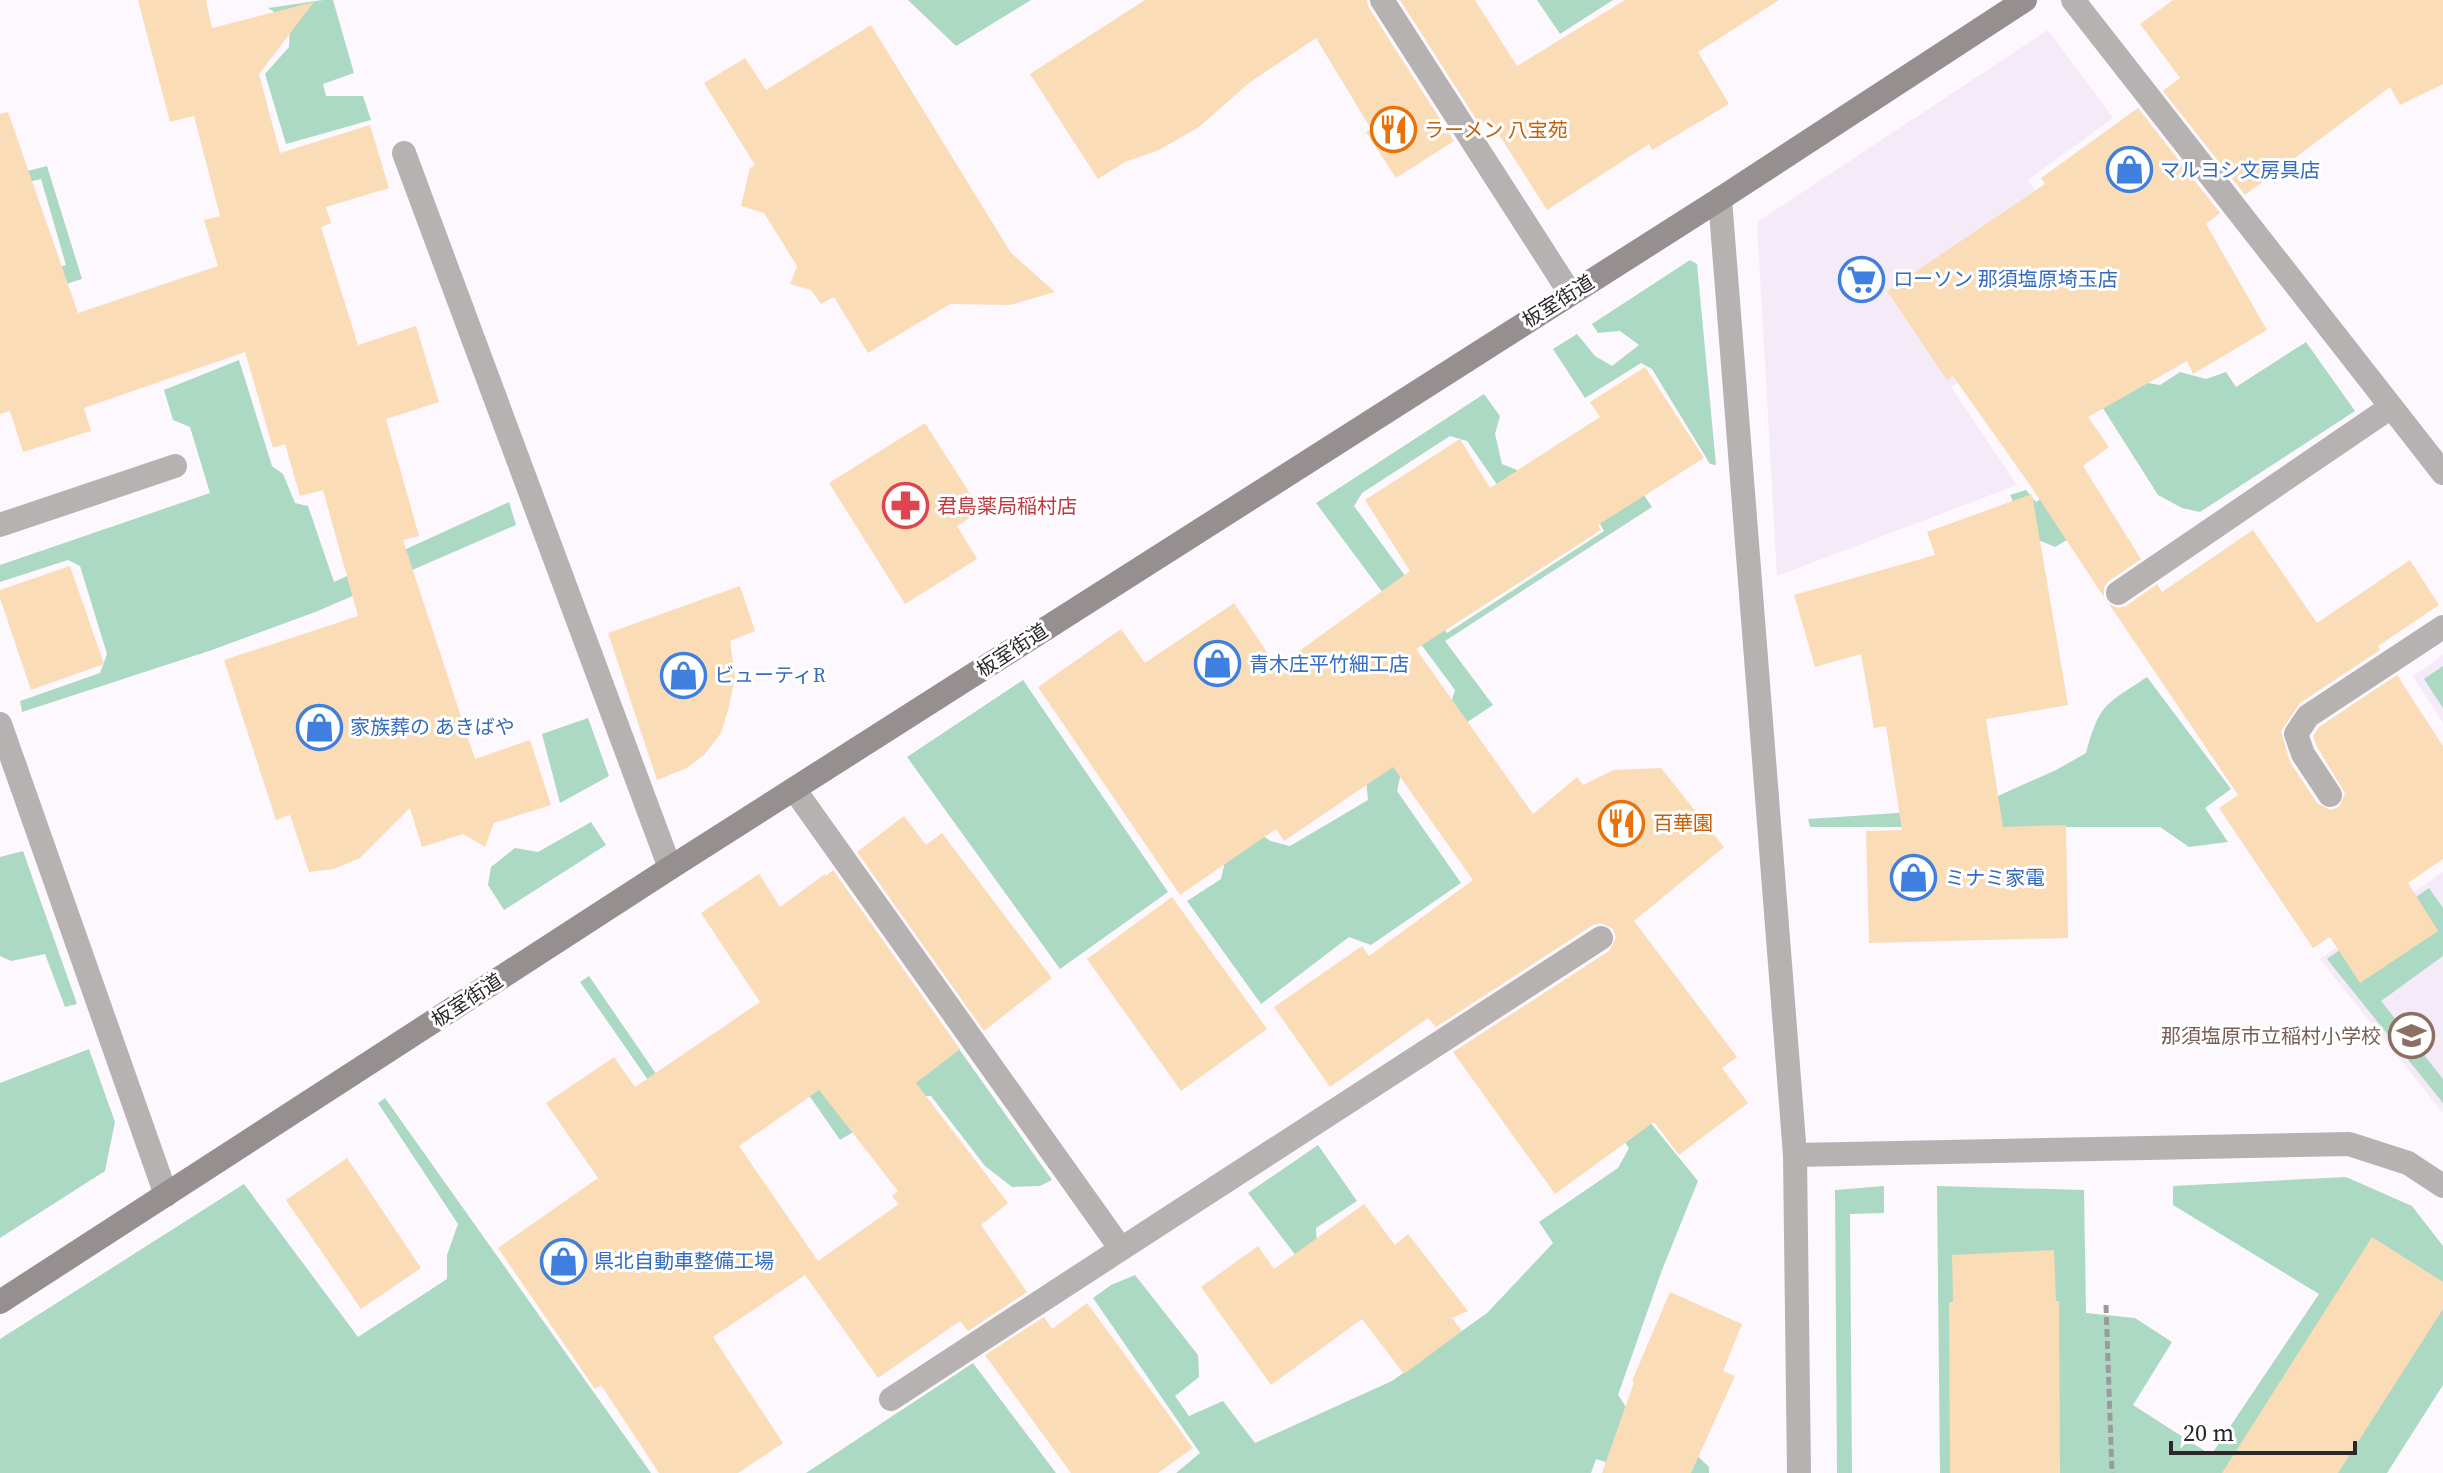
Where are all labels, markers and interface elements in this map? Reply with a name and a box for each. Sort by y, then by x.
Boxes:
restaurant icon: ラーメン 八宝苑 [1369,106,1417,154]
place label: ラーメン 八宝苑 [1424,116,1568,144]
shop icon: マルヨシ文房具店 [2105,146,2153,194]
place label: マルヨシ文房具店 [2160,156,2320,184]
supermarket icon: ローソン 那須塩原埼玉店 [1838,255,1886,303]
place label: ローソン 那須塩原埼玉店 [1893,265,2118,293]
street label: 板室街道 [1517,268,1599,334]
pharmacy icon: 君島薬局稲村店 [882,482,930,530]
place label: 君島薬局稲村店 [937,492,1077,520]
street label: 板室街道 [971,616,1053,684]
shop icon: 青木庄平竹細工店 [1194,640,1242,688]
place label: 青木庄平竹細工店 [1249,650,1409,678]
shop icon: ビューティR [659,651,707,699]
place label: ビューティR [714,661,826,689]
shop icon: 家族葬の あきばや [295,703,343,751]
place label: 家族葬の あきばや [350,713,515,741]
restaurant icon: 百華園 [1598,799,1646,847]
place label: 百華園 [1653,809,1713,837]
shop icon: ミナミ家電 [1890,854,1938,902]
place label: ミナミ家電 [1945,864,2045,892]
street label: 板室街道 [426,966,508,1034]
school or university icon: 那須塩原市立稲村小学校 [2388,1012,2436,1060]
place label: 那須塩原市立稲村小学校 [2161,1022,2381,1050]
shop icon: 県北自動車整備工場 [539,1237,587,1285]
place label: 県北自動車整備工場 [594,1247,774,1275]
scale bar [2171,1405,2355,1455]
text: 20 m [2183,1416,2234,1449]

